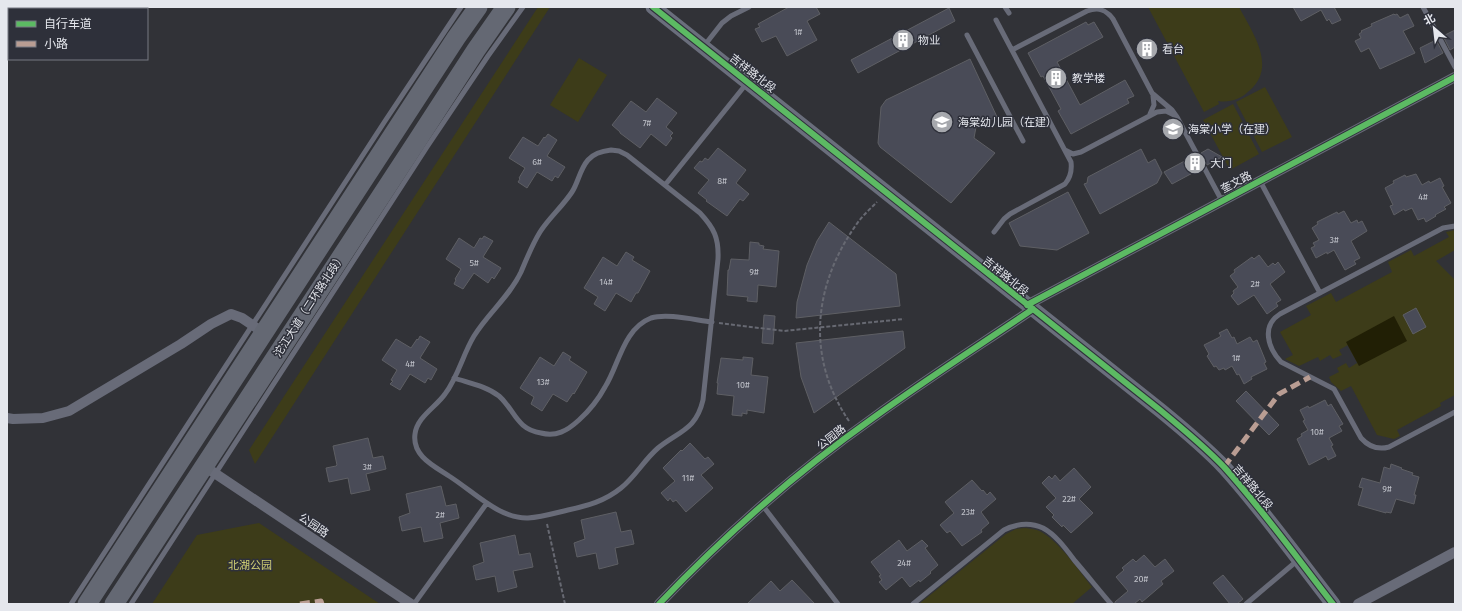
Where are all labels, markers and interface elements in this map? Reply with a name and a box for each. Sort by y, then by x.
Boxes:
legend [8,8,148,60]
north arrow [1414,8,1454,48]
text: 北 [1422,11,1437,28]
text: 自行车道 [44,17,92,31]
house number: 1# [794,27,803,37]
building icon: 物业 [890,27,916,53]
place label: 物业 [918,34,940,47]
building icon: 看台 [1134,36,1160,62]
text: 小路 [44,37,68,51]
place label: 看台 [1162,43,1184,56]
street label: 吉祥路北段 [727,51,778,95]
building icon: 教学楼 [1043,65,1069,91]
place label: 教学楼 [1072,72,1105,85]
school or university icon: 海棠幼儿园（在建） [929,109,955,135]
place label: 海棠幼儿园（在建） [958,116,1057,129]
school or university icon: 海棠小学（在建） [1160,116,1186,142]
house number: 7# [643,118,652,128]
place label: 海棠小学（在建） [1188,123,1276,136]
building icon: 大门 [1182,150,1208,176]
house number: 6# [532,157,542,167]
place label: 大门 [1210,157,1232,170]
street label: 奎文路 [1219,169,1254,196]
house number: 8# [717,176,727,186]
house number: 4# [1418,192,1428,202]
house number: 3# [1329,235,1339,245]
street label: 沱江大道（二环路北段） [271,251,348,360]
street label: 吉祥路北段 [980,254,1031,299]
house number: 5# [469,258,479,268]
house number: 9# [749,267,759,277]
house number: 14# [599,277,613,287]
house number: 2# [1250,279,1260,289]
house number: 1# [1232,353,1241,363]
house number: 4# [405,359,415,369]
house number: 13# [536,377,550,387]
house number: 10# [736,380,750,390]
street label: 公园路 [814,422,848,453]
house number: 10# [1310,427,1324,437]
house number: 3# [362,462,372,472]
street label: 吉祥路北段 [1230,462,1275,513]
house number: 11# [682,473,694,483]
house number: 9# [1382,484,1392,494]
house number: 22# [1062,494,1076,504]
house number: 23# [961,507,975,517]
house number: 2# [435,510,445,520]
street label: 公园路 [296,511,331,540]
house number: 24# [897,558,911,568]
park label: 北湖公园 [228,559,272,572]
house number: 20# [1134,574,1148,584]

